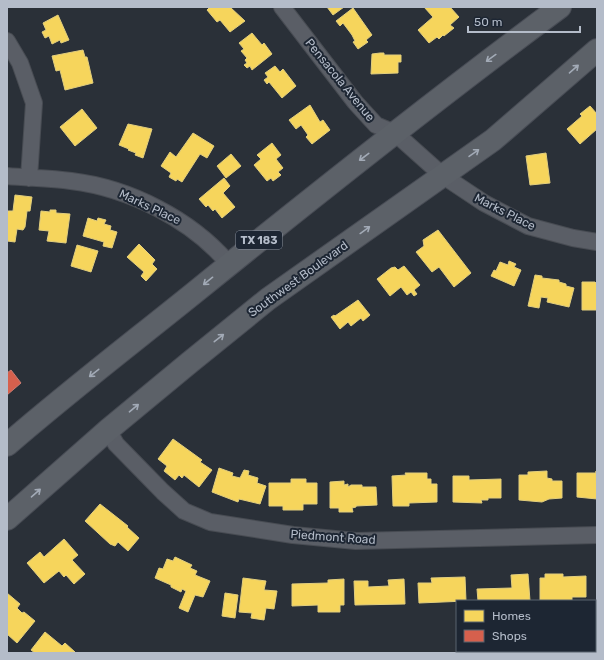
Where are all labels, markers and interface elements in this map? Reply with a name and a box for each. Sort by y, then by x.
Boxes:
scale bar [468,8,580,34]
text: 50 m [474,15,502,29]
street label: Pensacola Avenue [302,36,378,124]
one-way arrow [486,54,497,62]
one-way arrow [569,65,579,74]
one-way arrow [468,149,479,157]
one-way arrow [359,153,370,161]
street label: Marks Place [117,187,183,227]
street label: Marks Place [472,191,538,233]
one-way arrow [360,226,371,234]
road number: TX 183 [236,231,282,249]
street label: Southwest Boulevard [246,238,350,320]
one-way arrow [202,277,213,286]
one-way arrow [214,334,225,343]
one-way arrow [88,368,99,377]
one-way arrow [129,404,140,413]
one-way arrow [31,489,42,498]
street label: Piedmont Road [290,527,376,547]
legend [456,600,596,652]
text: Homes [492,609,531,623]
text: Shops [492,629,527,643]

